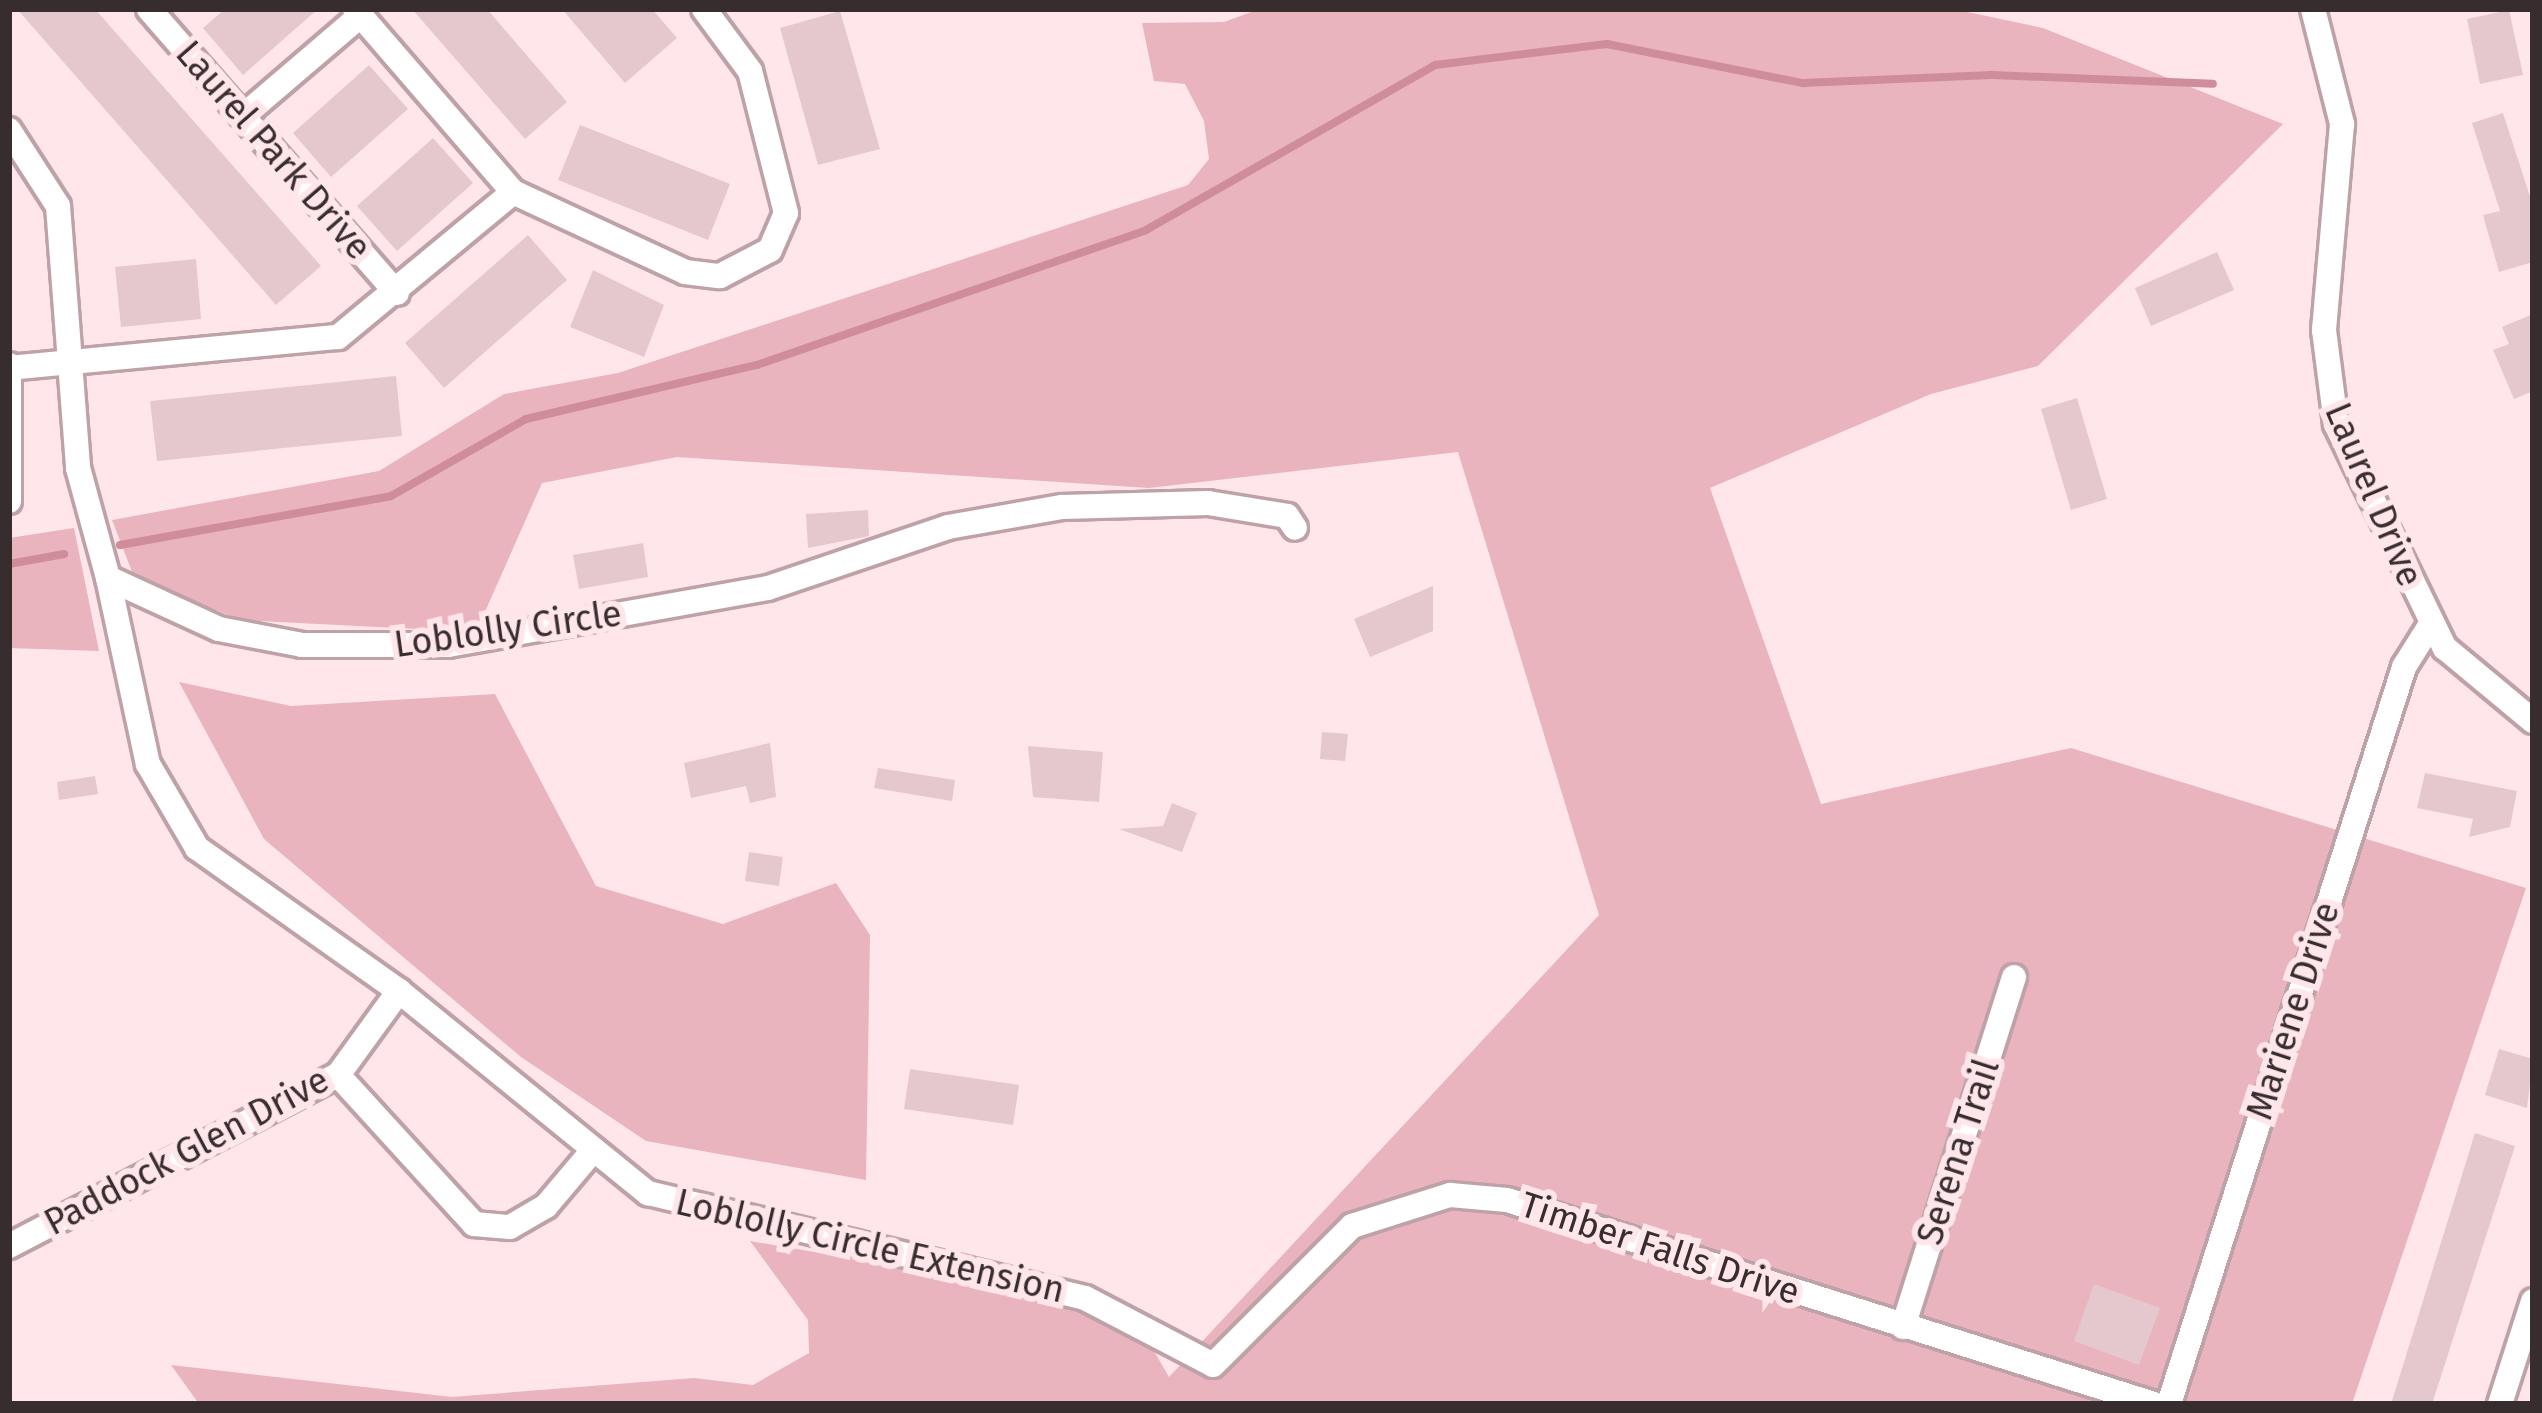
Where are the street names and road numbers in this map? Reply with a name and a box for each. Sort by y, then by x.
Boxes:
street label: Laurel Park Drive [166,33,380,269]
street label: Laurel Drive [2315,397,2431,593]
street label: Loblolly Circle [392,593,624,667]
street label: Mariene Drive [2239,897,2349,1125]
street label: Serena Trail [1909,1054,2009,1250]
street label: Paddock Glen Drive [38,1059,336,1245]
street label: Loblolly Circle Extension [671,1181,1069,1313]
street label: Timber Falls Drive [1515,1184,1805,1314]

